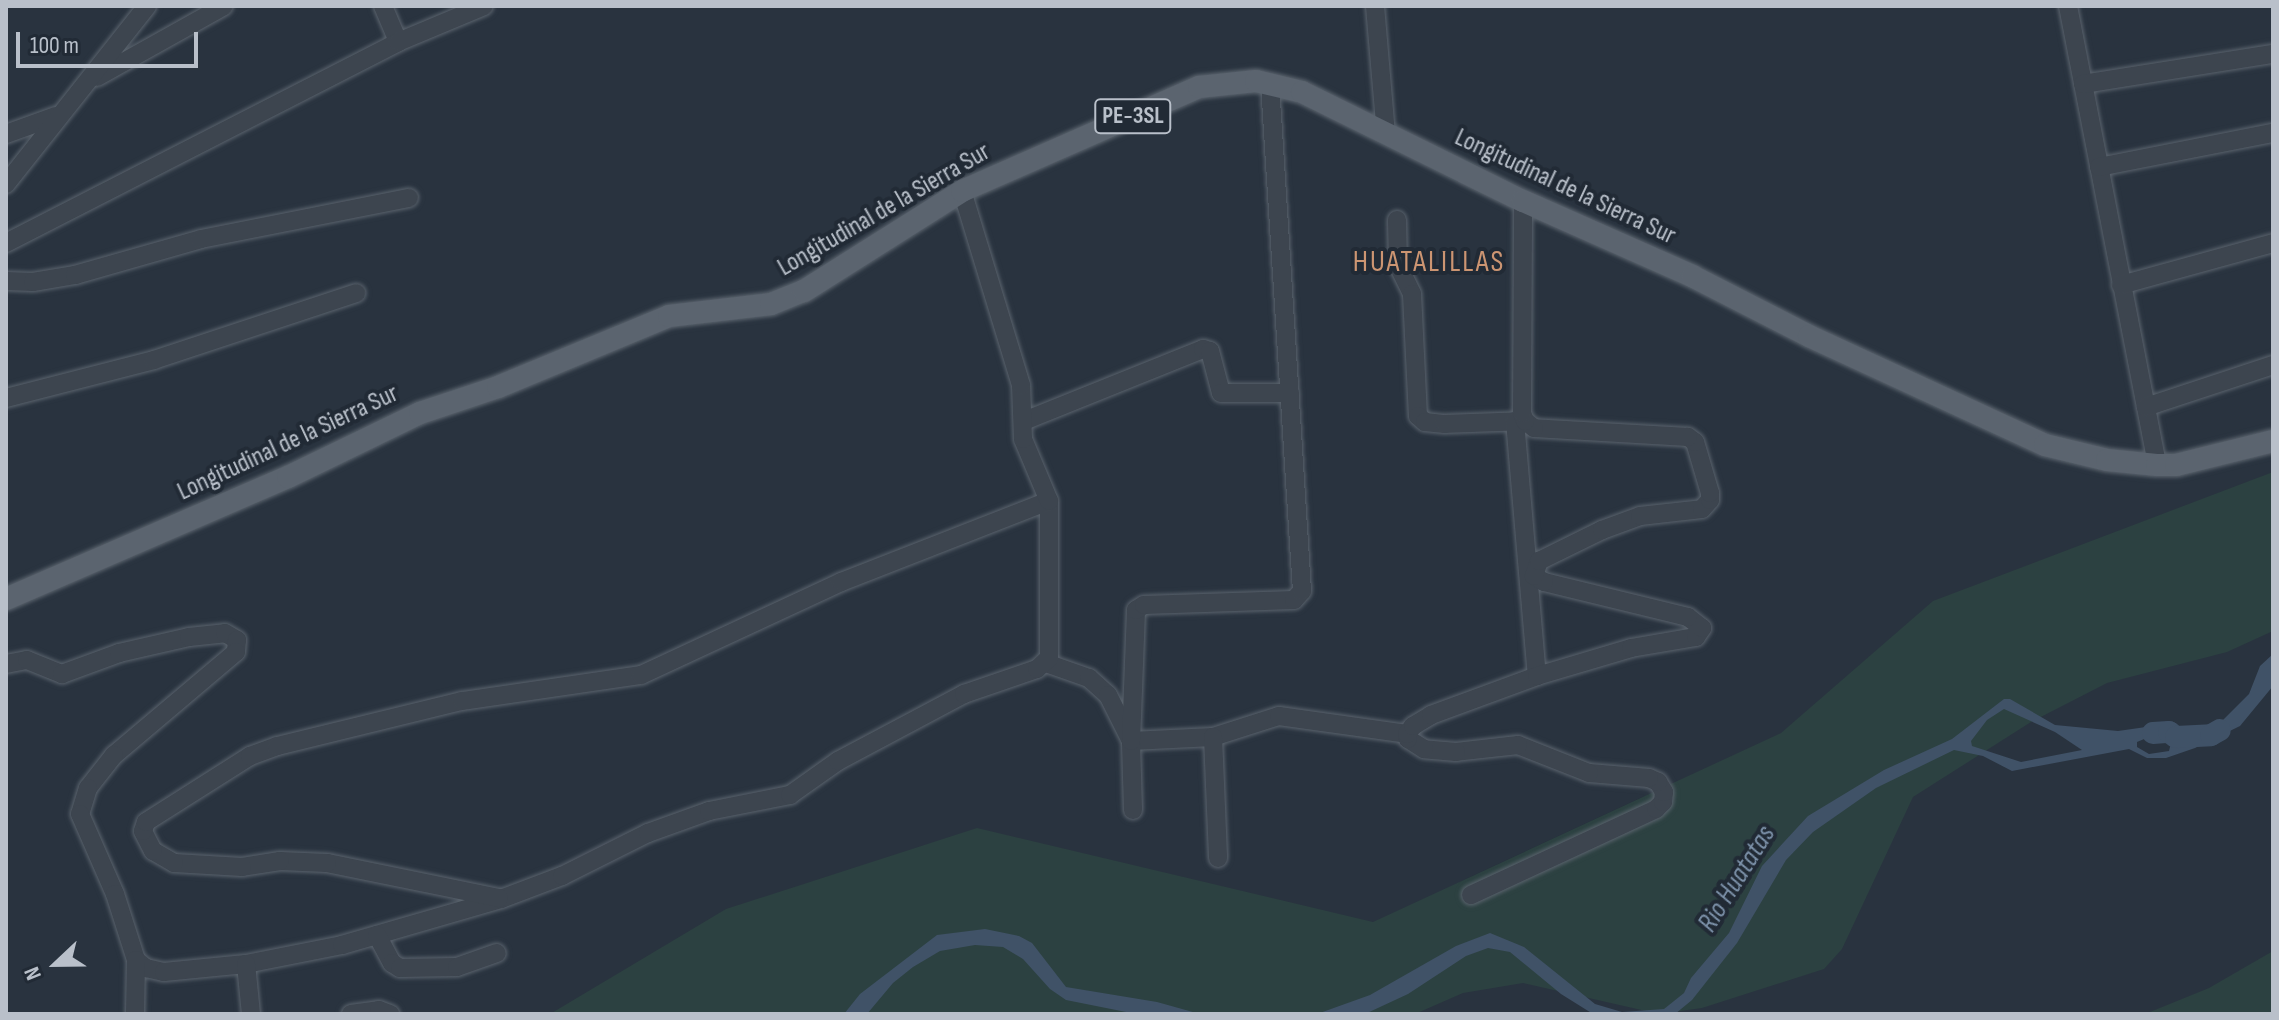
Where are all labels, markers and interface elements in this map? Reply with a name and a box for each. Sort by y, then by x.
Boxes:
scale bar [20,16,202,66]
text: 100 m [30,31,79,60]
road number: PE-3SL [1093,96,1173,136]
street label: Longitudinal de la Sierra Sur [1450,122,1680,252]
street label: Longitudinal de la Sierra Sur [772,136,996,284]
district label: HUATALILLAS [1353,244,1505,280]
street label: Longitudinal de la Sierra Sur [173,378,403,508]
water label: Rio Huatatas [1691,820,1783,938]
north arrow [16,924,96,1004]
text: N [19,963,48,984]

